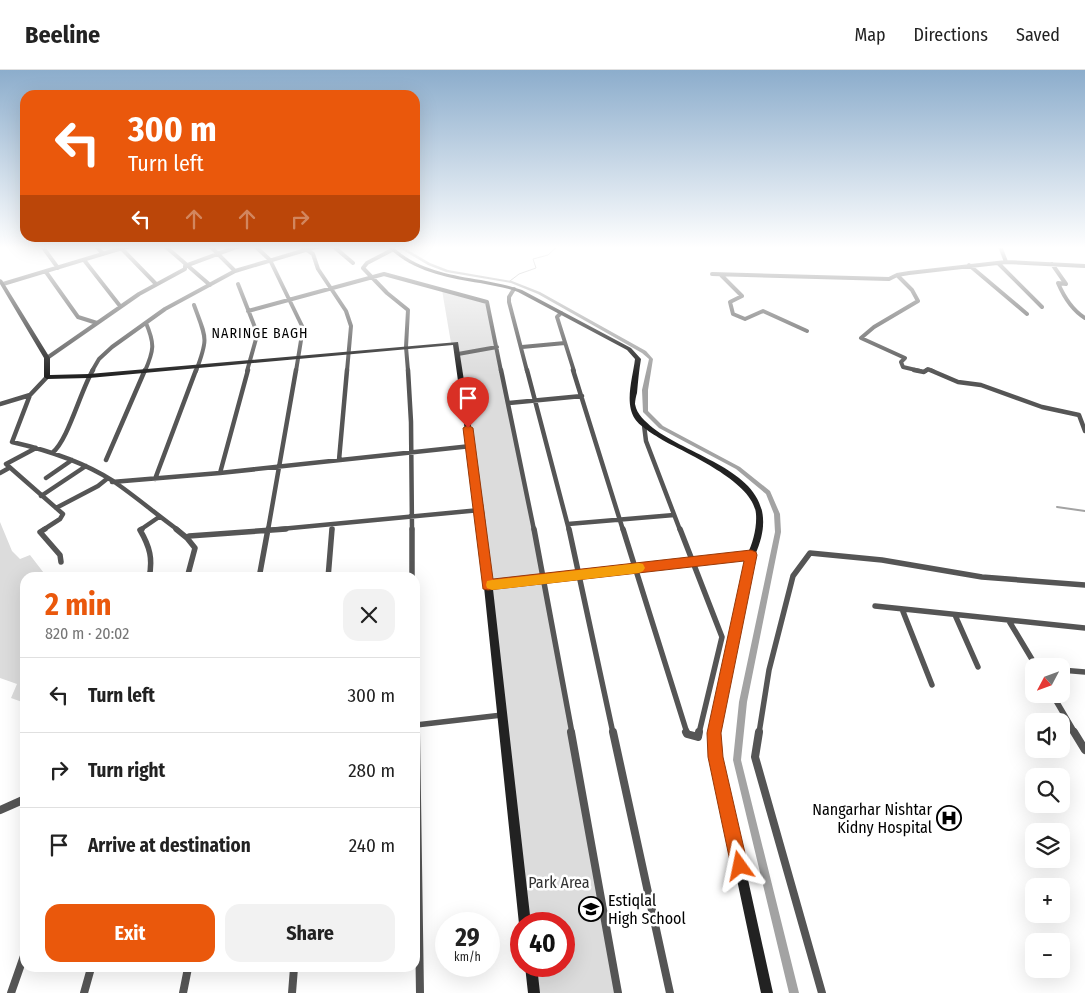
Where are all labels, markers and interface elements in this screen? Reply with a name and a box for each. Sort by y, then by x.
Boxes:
text: Beeline [25,21,100,49]
text: Map [854,24,886,46]
text: Directions [914,24,988,46]
text: Saved [1016,24,1060,46]
text: 300 m [128,108,217,150]
icon: left [45,110,110,175]
text: Turn left [128,150,204,177]
icon: left [127,205,155,233]
icon: ahead [180,205,208,233]
icon: ahead [233,205,261,233]
icon: right [286,205,314,233]
district label: NARINGE BAGH [212,325,308,342]
pin [447,377,489,428]
icon: arrive [454,384,482,412]
text: 2 min [45,587,112,623]
button: close [343,589,395,641]
text: 820 m · 20:02 [45,624,129,643]
north arrow [1025,658,1070,702]
map controls [1025,658,1070,978]
icon: left [45,681,73,709]
text: Turn left [88,684,155,707]
text: 300 m [348,684,395,707]
button: sound [1025,713,1070,758]
icon: right [45,756,73,784]
text: Turn right [88,759,165,782]
text: 280 m [348,759,395,782]
button: search [1025,768,1070,813]
place label: Nangarhar Nishtar Kidny Hospital [812,800,932,837]
hospital icon: Nangarhar Nishtar Kidny Hospital [936,805,962,831]
button: layers [1025,823,1070,868]
icon: arrive [45,831,73,859]
text: Arrive at destination [88,834,251,857]
text: 240 m [349,834,395,857]
position arrow [713,839,765,891]
park label: Park Area [528,873,590,892]
button: + [1025,878,1070,923]
place label: Estiqlal High School [608,891,686,928]
school or university icon: Estiqlal High School [578,896,604,922]
button: Exit [45,904,215,962]
button: Share [225,904,395,962]
speed limit sign: 40 [510,912,575,977]
text: 29 [455,923,480,953]
button: − [1025,933,1070,978]
text: km/h [454,950,481,964]

